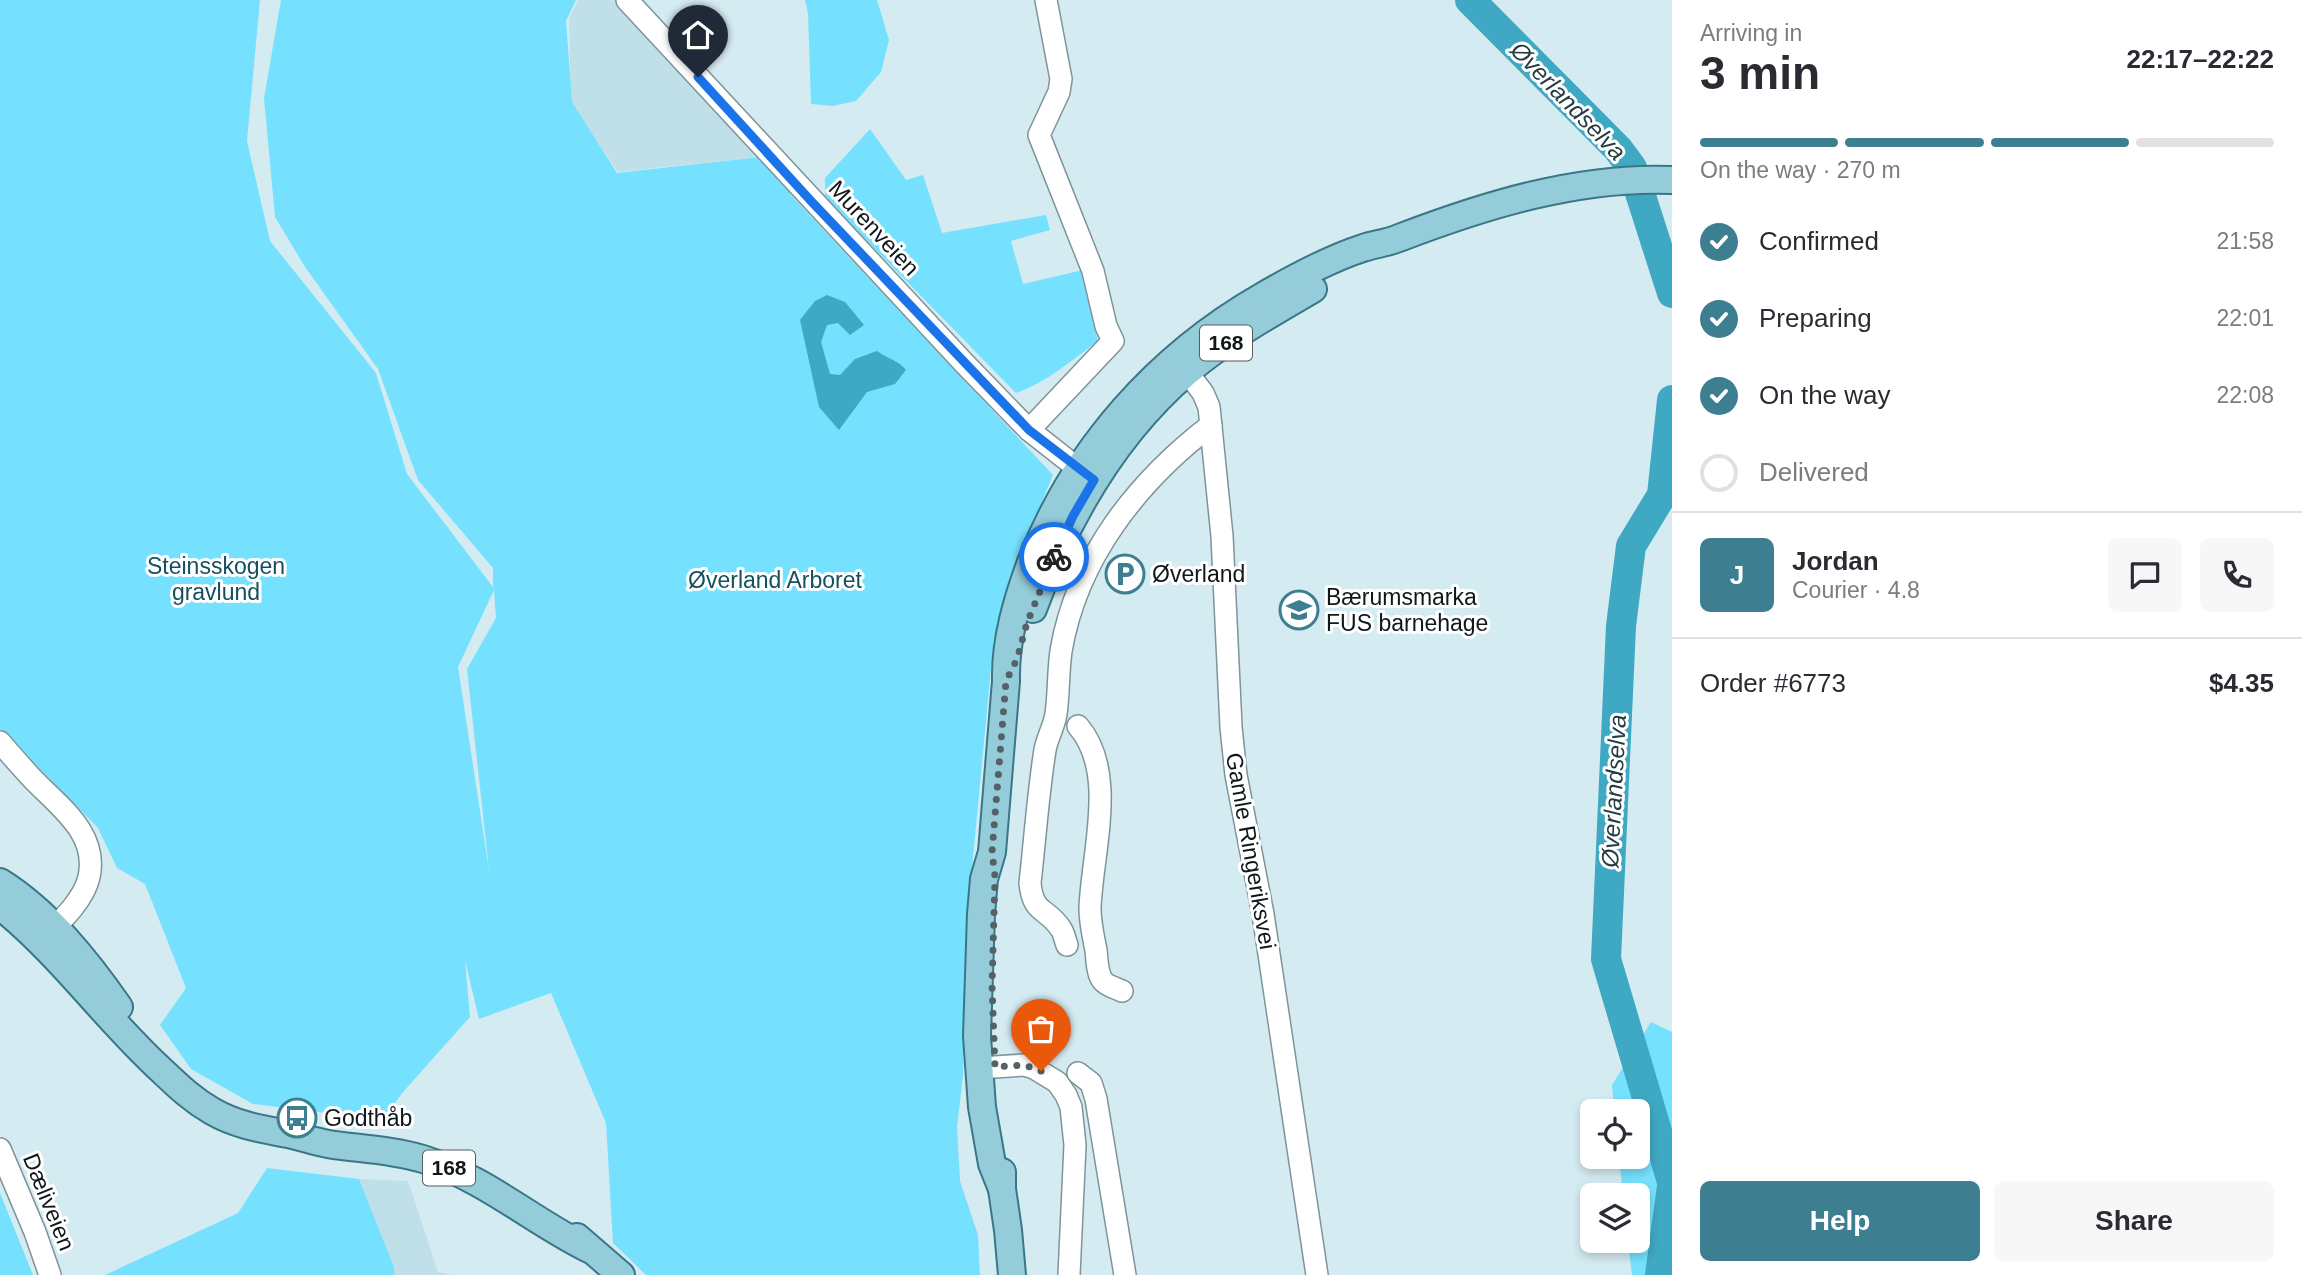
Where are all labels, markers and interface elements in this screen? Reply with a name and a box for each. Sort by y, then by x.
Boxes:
pin [668,5,728,77]
icon: home [679,16,717,54]
text: Arriving in [1700,20,1802,46]
water label: Øverlandselva [1505,35,1631,165]
text: 22:17–22:22 [2127,44,2274,74]
text: 3 min [1700,47,1820,99]
text: On the way · 270 m [1700,157,1901,183]
street label: Murenveien [824,175,924,281]
icon: check [1700,223,1738,261]
text: Confirmed [1759,226,1879,256]
text: 21:58 [2216,228,2274,254]
icon: check [1700,300,1738,338]
text: Preparing [1759,303,1872,333]
text: 22:01 [2216,305,2274,331]
road number: 168 [1200,326,1252,360]
icon: check [1700,377,1738,415]
text: On the way [1759,380,1891,410]
text: 22:08 [2216,382,2274,408]
text: Delivered [1759,457,1869,487]
courier [1019,522,1089,592]
icon: bike [1035,538,1073,576]
button: chat [2108,538,2182,612]
button: phone [2200,538,2274,612]
text: Jordan [1792,546,1879,576]
park label: Steinsskogen gravlund [147,553,285,605]
parking icon: Øverland [1104,553,1146,595]
text: J [1730,560,1744,590]
place label: Øverland [1152,561,1245,587]
park label: Øverland Arboret [688,567,863,593]
text: Courier · 4.8 [1792,577,1920,603]
place label: Bærumsmarka FUS barnehage [1326,584,1488,636]
school or university icon: Bærumsmarka FUS barnehage [1278,589,1320,631]
text: Order #6773 [1700,668,1846,698]
text: $4.35 [2209,668,2274,698]
water label: Øverlandselva [1596,714,1631,869]
street label: Gamle Ringeriksvei [1221,751,1281,951]
pin [1011,999,1071,1071]
icon: bag [1022,1010,1060,1048]
bus stop icon: Godthåb [276,1097,318,1139]
map controls [1580,1099,1650,1253]
button: locate [1580,1099,1650,1169]
place label: Godthåb [324,1105,412,1131]
street label: Dæliveien [18,1150,80,1254]
road number: 168 [423,1150,475,1186]
button: Help [1700,1181,1980,1261]
button: Share [1994,1181,2274,1261]
button: layers [1580,1183,1650,1253]

